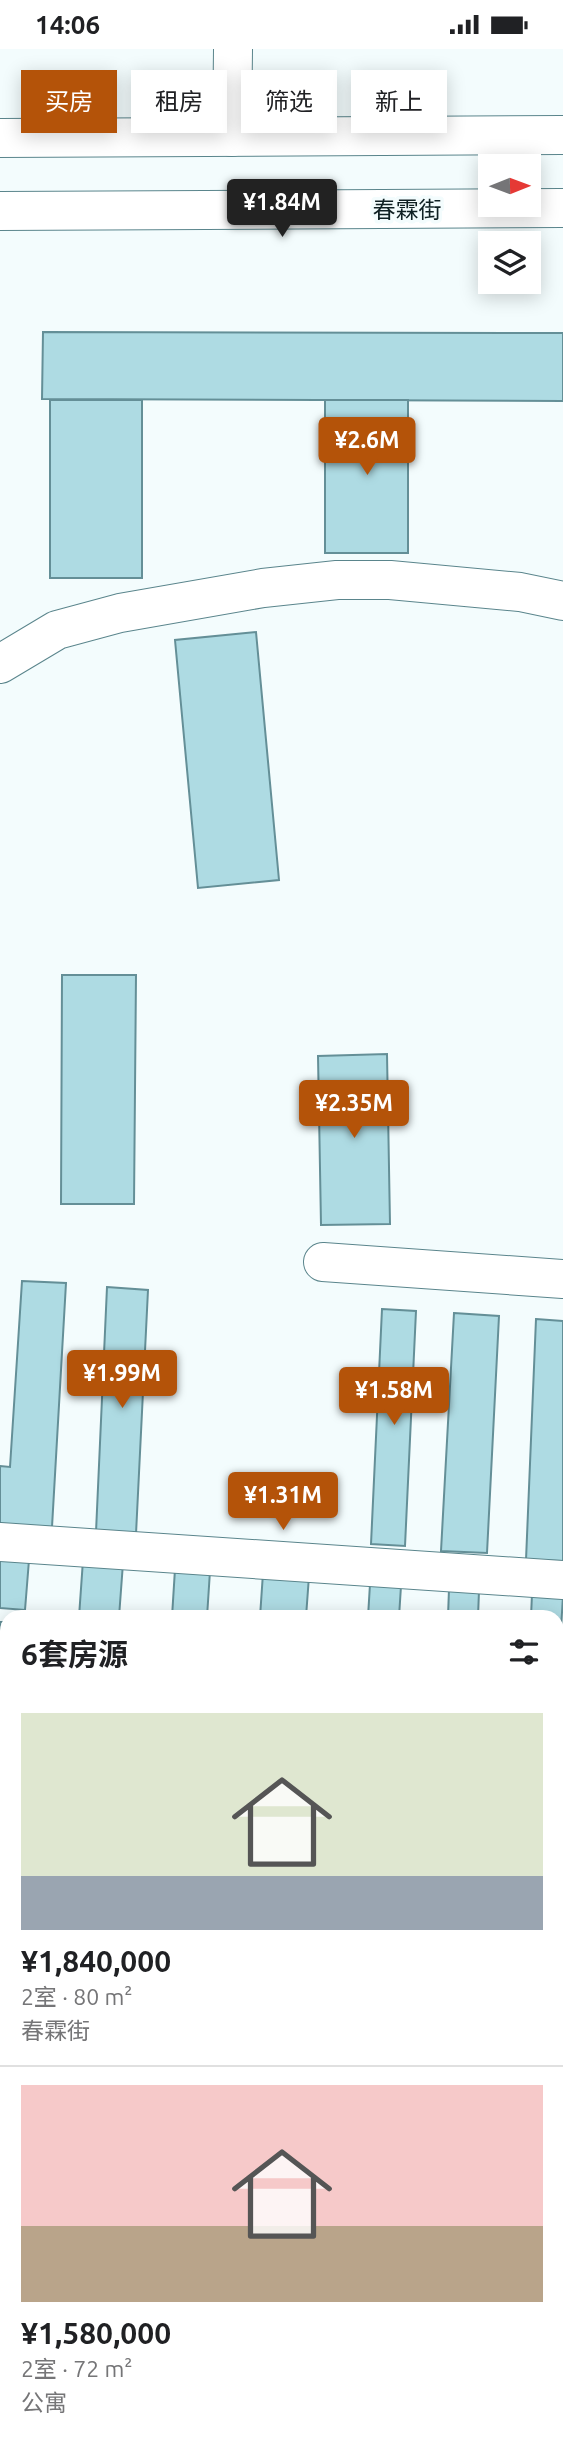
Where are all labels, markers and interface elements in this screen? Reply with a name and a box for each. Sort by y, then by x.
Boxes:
text: 14:06 [35,10,100,39]
chip: 买房 [21,70,117,133]
chip: 租房 [131,70,227,133]
chip: 筛选 [241,70,337,133]
chip: 新上 [351,70,447,133]
north arrow [478,154,541,217]
map controls [478,154,541,294]
pin: ¥1.84M [225,179,339,239]
text: ¥1.84M [243,189,321,214]
street label: 春霖街 [373,197,442,222]
button: layers [478,231,541,294]
pin: ¥2.6M [318,417,416,477]
text: ¥2.6M [334,427,400,452]
pin: ¥2.35M [297,1081,411,1140]
text: ¥2.35M [315,1090,393,1115]
pin: ¥1.99M [65,1351,179,1410]
text: ¥1.99M [83,1360,161,1385]
pin: ¥1.58M [337,1367,451,1427]
text: ¥1.58M [355,1377,433,1402]
pin: ¥1.31M [226,1473,340,1532]
text: ¥1.31M [244,1482,322,1507]
icon: filters [505,1633,543,1671]
text: 6套房源 [21,1637,128,1671]
icon: home [219,1759,345,1885]
text: ¥1,840,000 [21,1944,171,1978]
text: 2室 · 80 m² [21,1984,132,2009]
text: 春霖街 [21,2018,90,2043]
icon: home [219,2131,345,2257]
text: ¥1,580,000 [21,2316,171,2350]
text: 2室 · 72 m² [21,2356,132,2381]
text: 公寓 [21,2390,67,2415]

